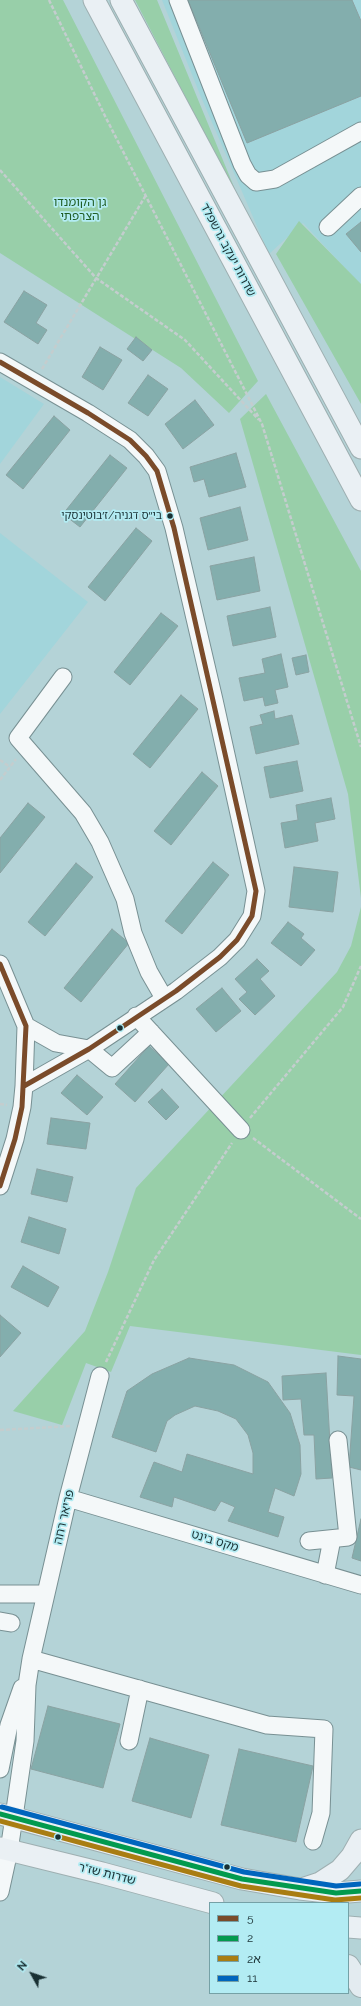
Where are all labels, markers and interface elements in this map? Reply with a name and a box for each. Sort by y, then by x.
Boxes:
park label: גן הקומנדו הצרפתי [54,195,106,223]
street label: שדרות יעקב גרשפלד [197,201,259,299]
place label: בי״ס דגניה/ז׳בוטינסקי [61,509,162,523]
marker: בי״ס דגניה/ז׳בוטינסקי [165,511,175,521]
unlabelled marker [115,1023,125,1033]
street label: פריאר רחה [51,1488,77,1546]
street label: מקס בינט [190,1527,240,1555]
unlabelled marker [53,1832,63,1842]
street label: שדרות שז"ר [77,1860,137,1888]
unlabelled marker [222,1862,232,1872]
legend [209,1902,349,1994]
text: 5 [247,1911,254,1925]
text: 2 [247,1931,253,1945]
text: 2א [247,1952,261,1966]
north arrow [12,1954,52,1994]
text: N [15,1959,30,1973]
text: 11 [247,1971,257,1985]

